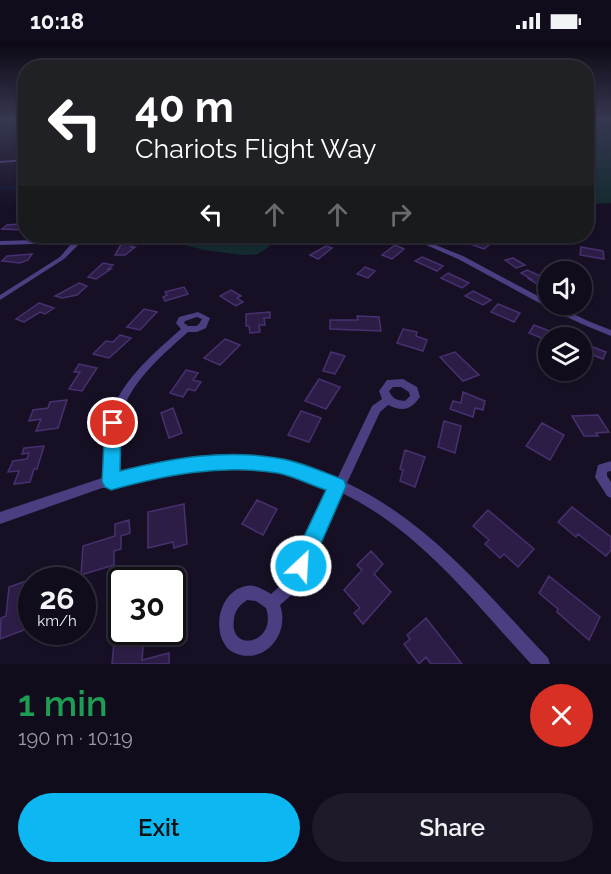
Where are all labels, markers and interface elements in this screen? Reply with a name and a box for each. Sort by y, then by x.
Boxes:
text: 10:18 [30,8,84,34]
text: 40 m [135,83,234,132]
icon: left [36,84,114,162]
text: Chariots Flight Way [135,133,376,164]
icon: left [195,198,228,231]
icon: ahead [258,198,291,231]
icon: ahead [321,198,354,231]
icon: right [384,198,417,231]
map controls [538,261,592,381]
button: sound [538,261,592,315]
button: layers [538,327,592,381]
pin [87,397,138,448]
icon: arrive [96,406,129,439]
position arrow [269,534,333,598]
speed limit sign: 30 [108,567,186,645]
text: 26 [39,581,75,616]
text: km/h [37,612,77,630]
text: 1 min [18,682,107,724]
button: close [530,684,593,747]
text: 190 m · 10:19 [18,726,133,750]
button: Exit [18,793,300,862]
button: Share [312,793,593,862]

